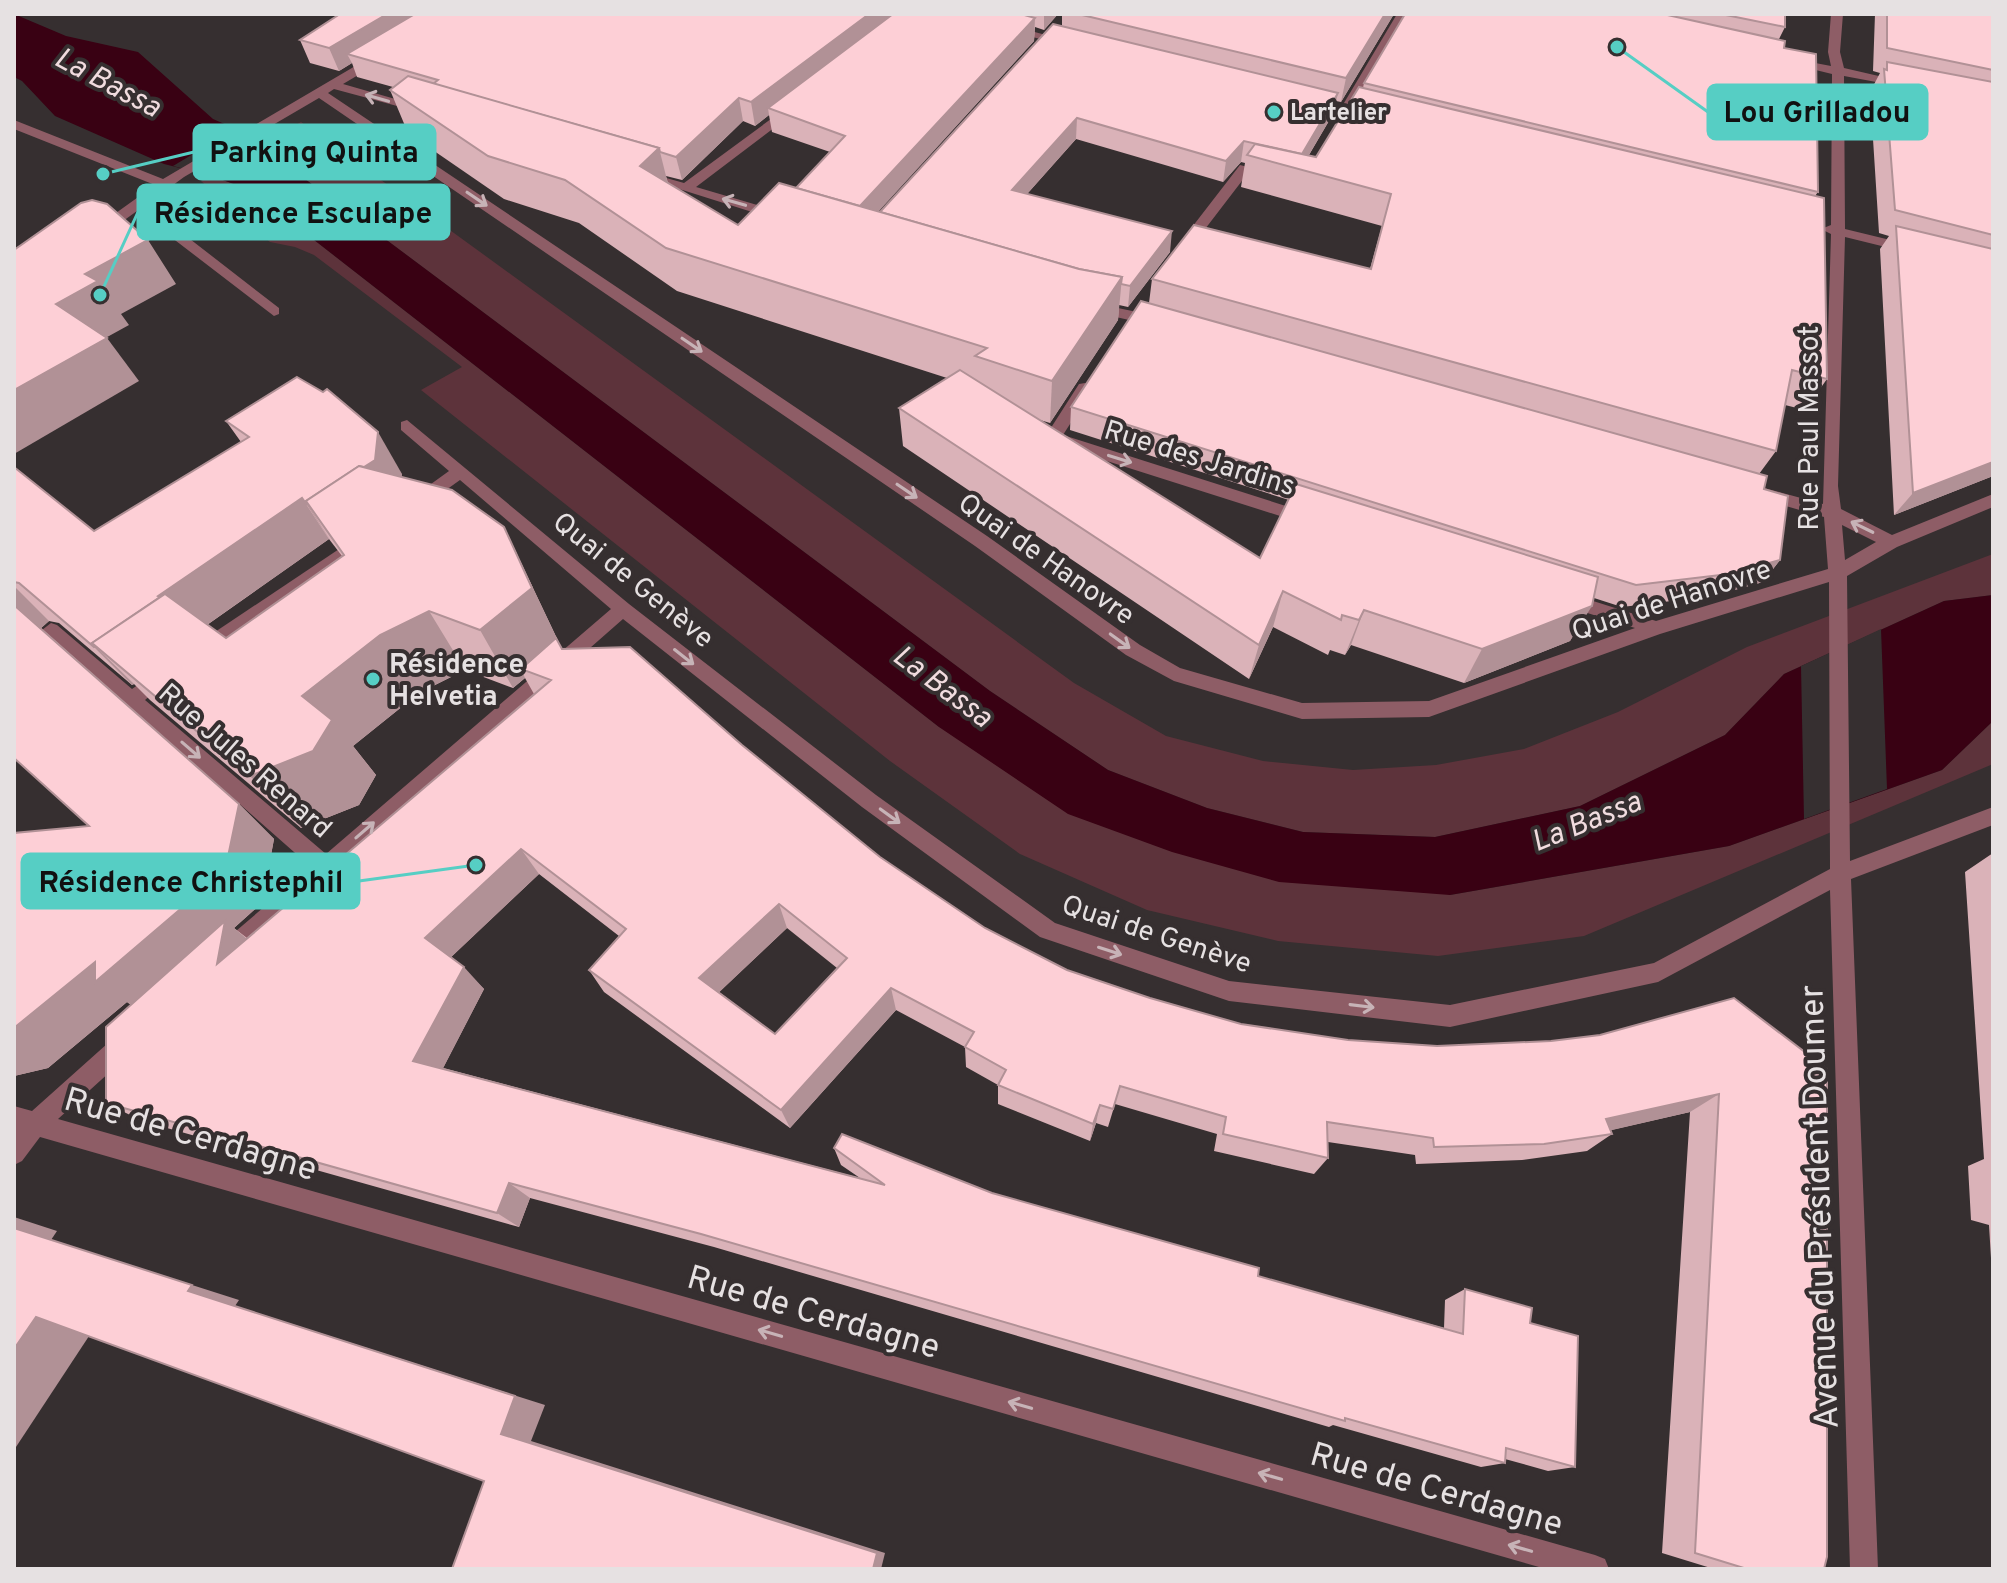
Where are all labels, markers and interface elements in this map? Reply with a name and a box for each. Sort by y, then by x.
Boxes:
water label: La Bassa [47,41,167,128]
callout: Lou Grilladou [1708,85,1927,139]
one-way arrow [364,90,390,105]
text: Lou Grilladou [1724,96,1910,133]
place label: Lartelier [1290,99,1387,129]
marker: Lartelier [1265,103,1283,121]
callout: Parking Quinta [194,125,435,179]
text: Parking Quinta [209,136,419,173]
callout: Résidence Esculape [138,185,449,239]
one-way arrow [465,191,487,207]
one-way arrow [722,194,747,208]
text: Résidence Esculape [154,197,432,234]
street label: Rue Paul Massot [1793,325,1829,531]
one-way arrow [680,337,703,353]
street label: Rue des Jardins [1099,414,1299,506]
one-way arrow [1106,452,1132,467]
one-way arrow [896,483,918,499]
street label: Quai de Hanovre [950,486,1141,635]
street label: Quai de Genève [544,505,720,657]
one-way arrow [1850,519,1874,534]
street label: Quai de Hanovre [1568,553,1776,651]
one-way arrow [1108,633,1130,649]
water label: La Bassa [884,639,999,738]
place label: Résidence Helvetia [389,648,524,716]
one-way arrow [673,648,694,666]
marker: Résidence Helvetia [364,670,382,688]
street label: Rue Jules Renard [150,677,338,848]
one-way arrow [180,740,200,758]
water label: La Bassa [1527,784,1648,862]
one-way arrow [878,808,900,824]
one-way arrow [355,821,375,839]
callout: Résidence Christephil [22,854,359,908]
text: Résidence Christephil [38,866,344,903]
street label: Quai de Genève [1057,888,1256,983]
one-way arrow [1097,944,1122,959]
street label: Avenue du Président Doumer [1792,984,1851,1430]
one-way arrow [1348,999,1375,1014]
street label: Rue de Cerdagne [59,1080,321,1193]
street label: Rue de Cerdagne [682,1258,944,1371]
one-way arrow [758,1325,784,1340]
one-way arrow [1008,1397,1034,1412]
street label: Rue de Cerdagne [1305,1435,1567,1548]
one-way arrow [1258,1468,1284,1483]
one-way arrow [1508,1539,1534,1554]

